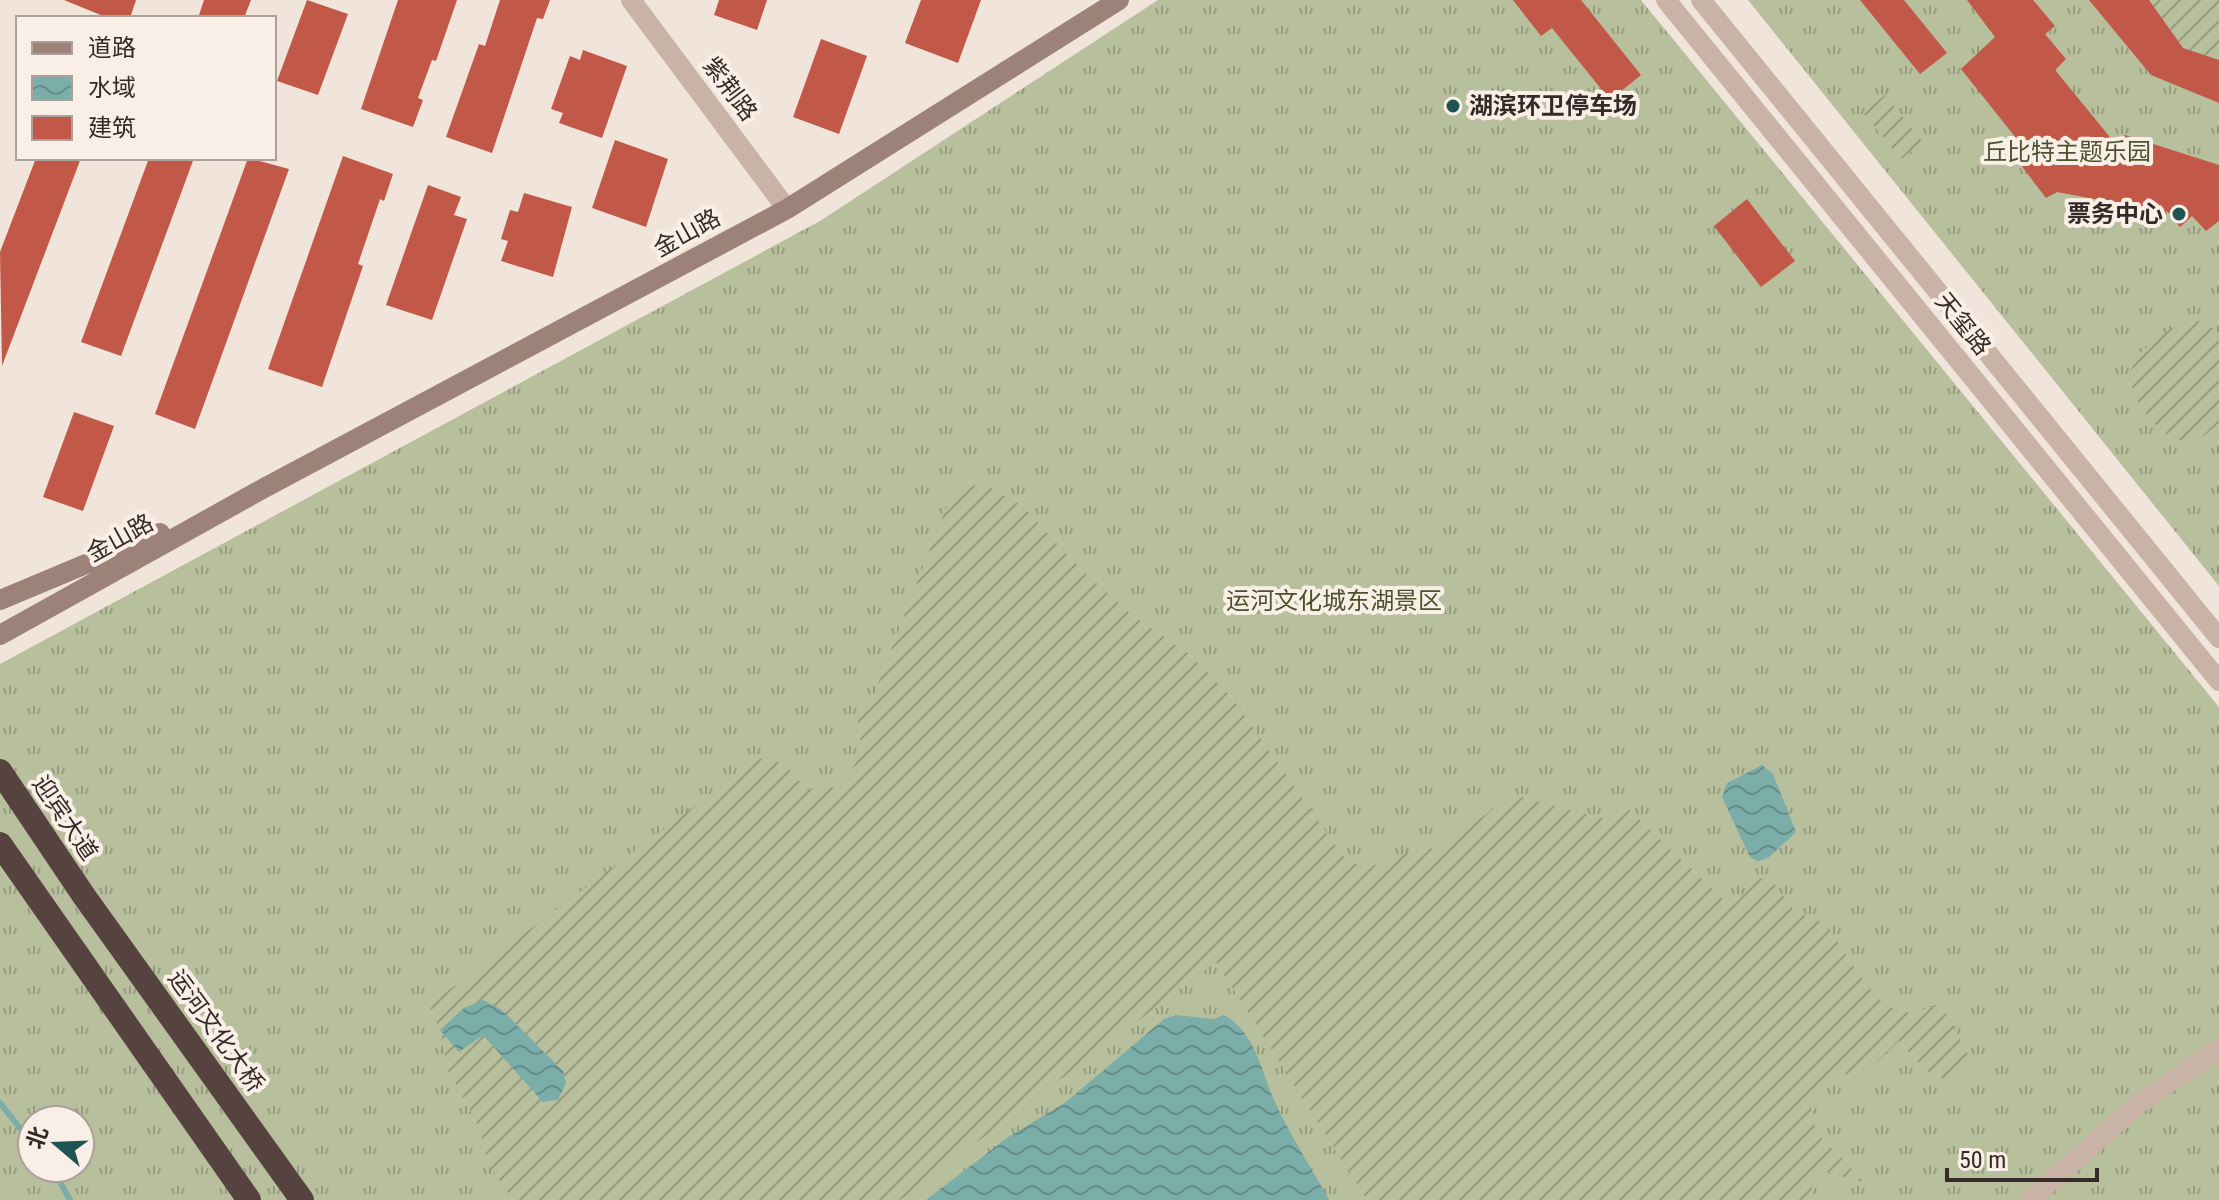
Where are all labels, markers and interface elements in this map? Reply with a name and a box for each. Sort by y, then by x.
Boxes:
legend [16,16,276,160]
text: 道路 [88,34,136,62]
street label: 紫荆路 [697,52,763,126]
text: 水域 [88,74,136,102]
place label: 湖滨环卫停车场 [1469,92,1637,120]
marker: 湖滨环卫停车场 [1444,97,1462,115]
text: 建筑 [88,114,136,142]
park label: 丘比特主题乐园 [1983,138,2151,166]
place label: 票务中心 [2067,200,2163,228]
street label: 金山路 [649,203,725,263]
marker: 票务中心 [2170,205,2188,223]
street label: 天玺路 [1929,287,1997,361]
street label: 金山路 [82,508,158,568]
park label: 运河文化城东湖景区 [1226,587,1442,615]
street label: 迎宾大道 [27,770,103,866]
street label: 运河文化大桥 [162,965,270,1097]
north arrow [16,1104,96,1184]
text: 北 [22,1123,53,1152]
scale bar [1947,1132,2097,1182]
text: 50 m [1959,1146,2006,1174]

